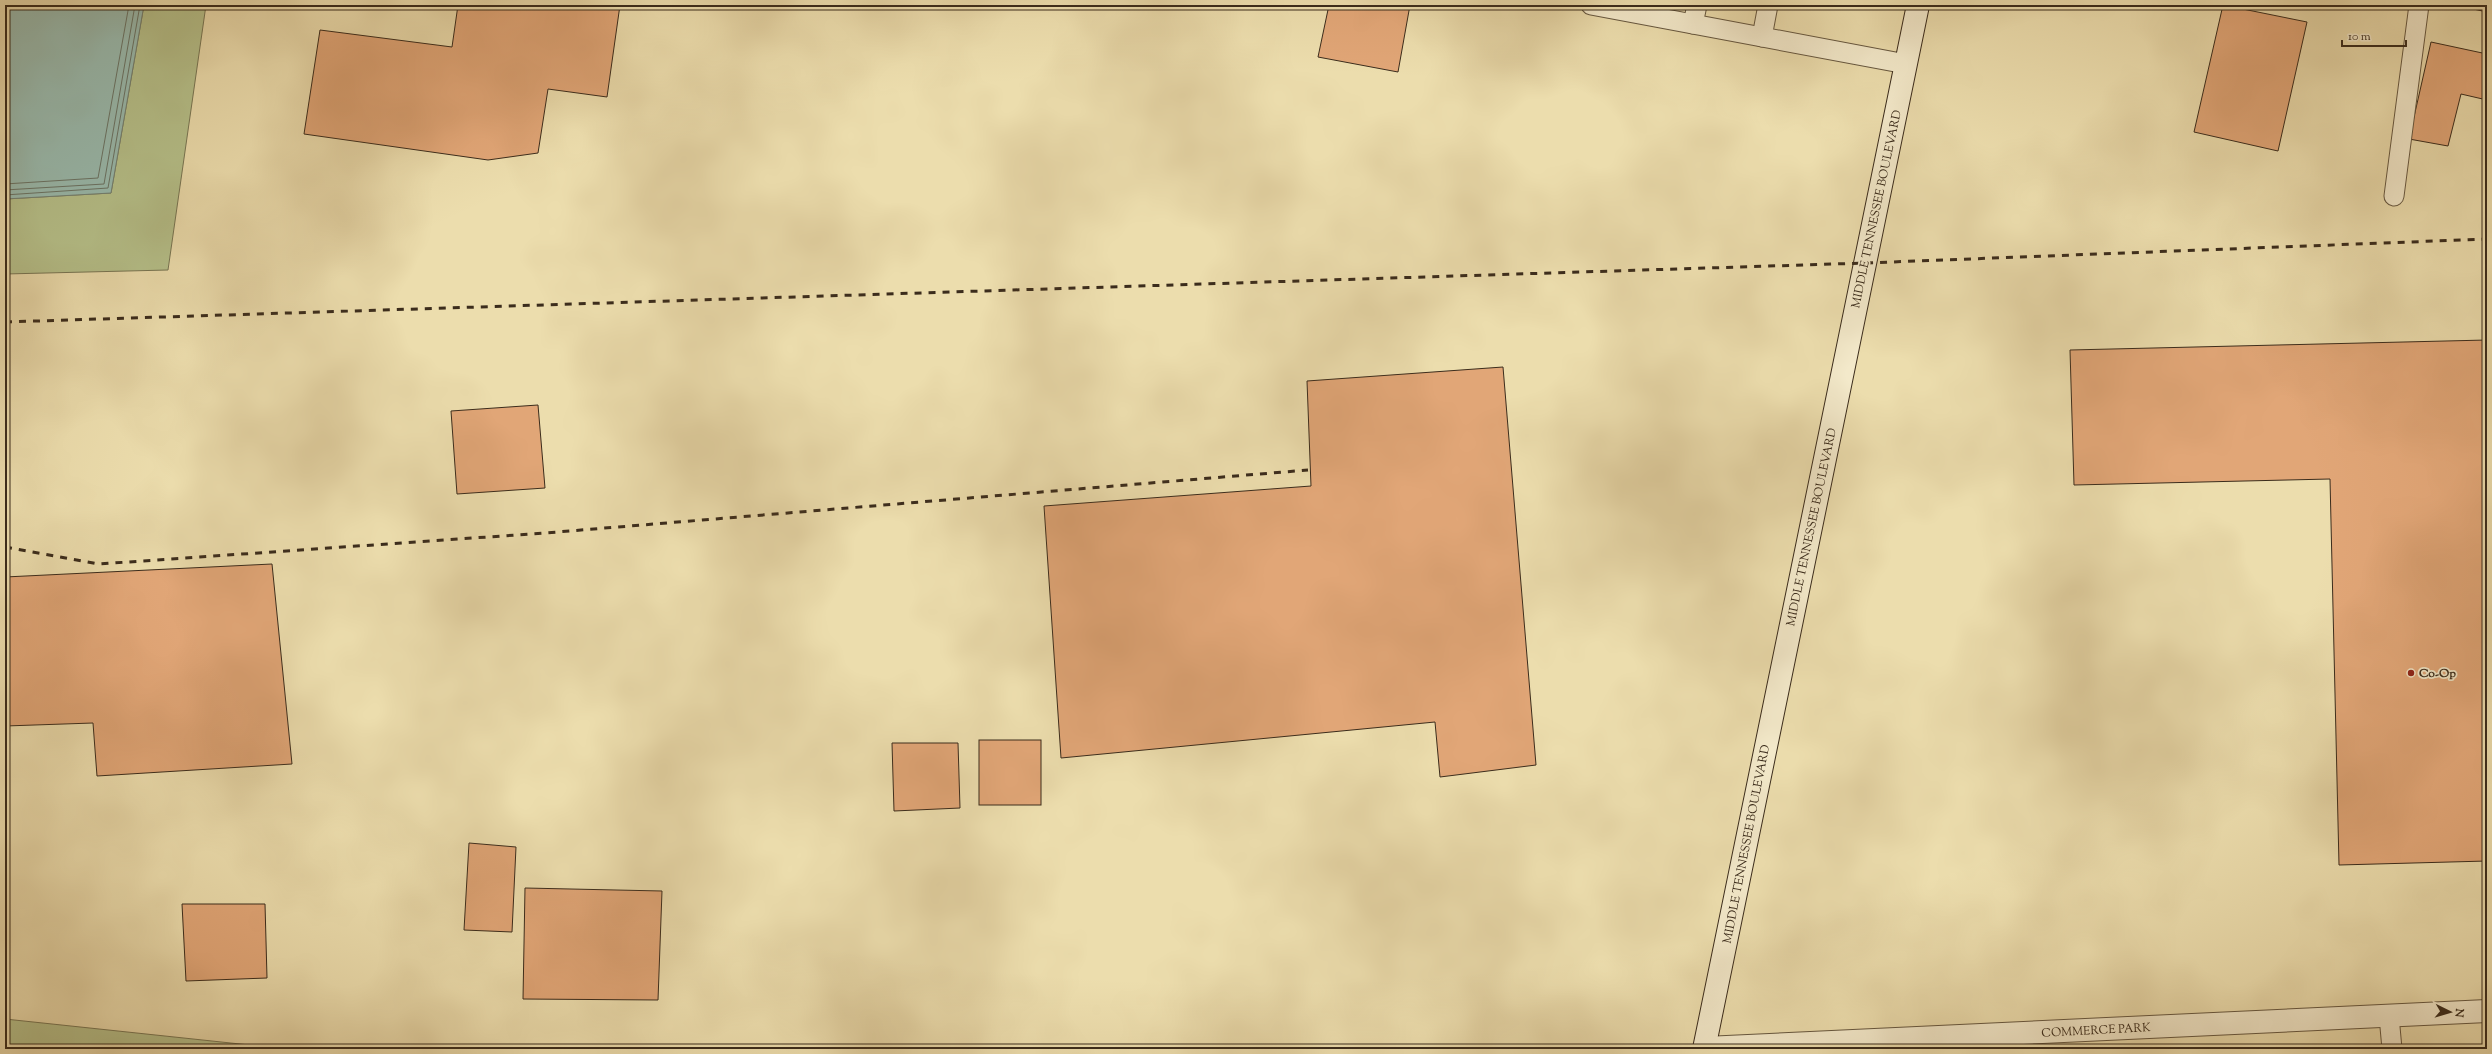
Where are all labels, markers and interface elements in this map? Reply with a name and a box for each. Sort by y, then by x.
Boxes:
scale bar [2342,22,2406,48]
text: 10 m [2348,28,2371,46]
street label: MIDDLE TENNESSEE BOULEVARD [1847,108,1907,310]
street label: MIDDLE TENNESSEE BOULEVARD [1782,426,1842,628]
place label: Co-Op [2419,665,2456,683]
marker: Co-Op [2406,668,2416,678]
street label: MIDDLE TENNESSEE BOULEVARD [1719,743,1775,945]
north arrow [2430,992,2470,1032]
text: N [2451,1007,2467,1018]
street label: COMMERCE PARK [2041,1019,2152,1043]

